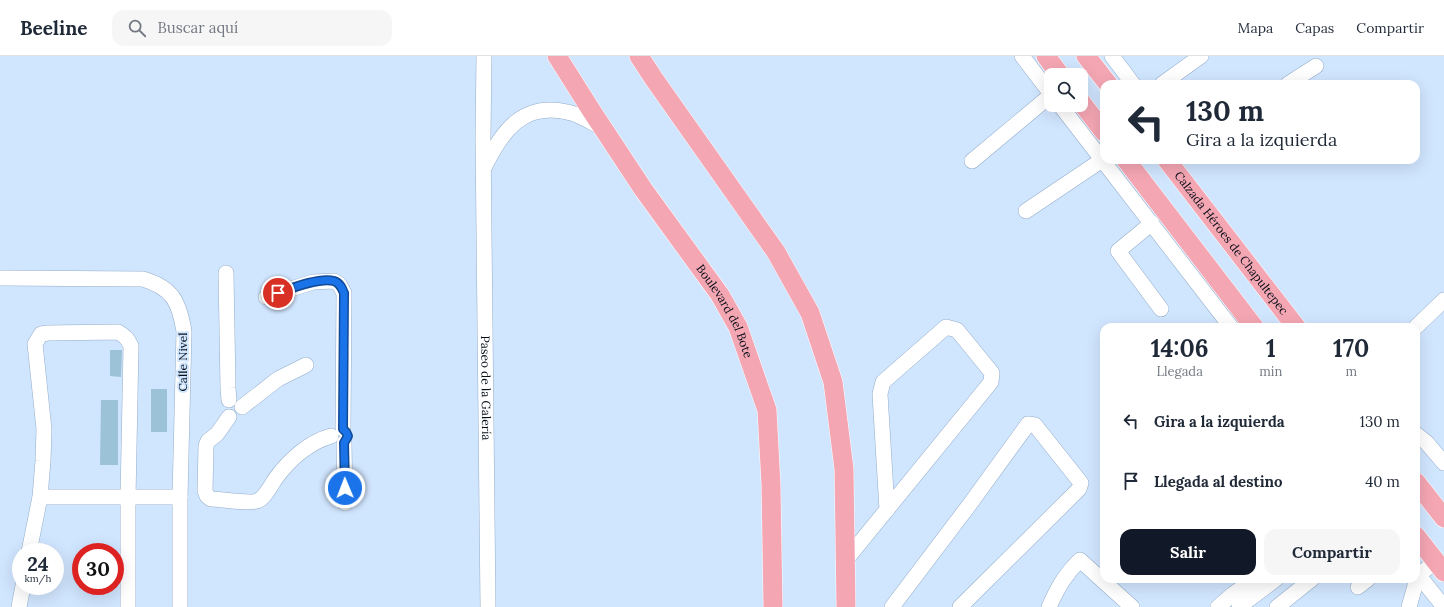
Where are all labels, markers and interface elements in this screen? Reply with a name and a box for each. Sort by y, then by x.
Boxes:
search box [112,10,392,46]
text: Beeline [20,16,88,40]
icon: search [126,17,148,39]
text: Buscar aquí [158,18,238,37]
text: Mapa [1238,19,1273,37]
text: Capas [1295,19,1334,37]
text: Compartir [1356,19,1424,37]
map controls [1044,68,1088,112]
button: search [1044,68,1088,112]
text: 130 m [1186,93,1264,129]
icon: left [1120,96,1172,148]
text: Gira a la izquierda [1186,128,1337,151]
street label: Calzada Héroes de Chapultepec [1171,168,1292,317]
street label: Boulevard del Bote [693,261,756,360]
pin [261,276,295,310]
icon: arrive [267,282,289,304]
street label: Calle Nivel [175,332,190,392]
text: 14:06 [1151,333,1209,364]
text: 1 [1266,333,1276,364]
text: 170 [1333,333,1369,364]
street label: Paseo de la Galería [478,335,494,441]
text: Llegada [1156,363,1203,380]
text: min [1259,363,1282,380]
text: m [1345,363,1357,380]
icon: left [1120,410,1142,432]
text: Gira a la izquierda [1154,412,1285,431]
text: 130 m [1360,412,1400,431]
position arrow [324,467,366,509]
icon: arrive [1120,470,1142,492]
text: Llegada al destino [1154,472,1283,491]
text: 40 m [1365,472,1400,491]
button: Salir [1120,529,1256,575]
button: Compartir [1264,529,1400,575]
speed limit sign: 30 [72,543,124,595]
text: 24 [27,551,49,576]
text: km/h [24,572,52,585]

